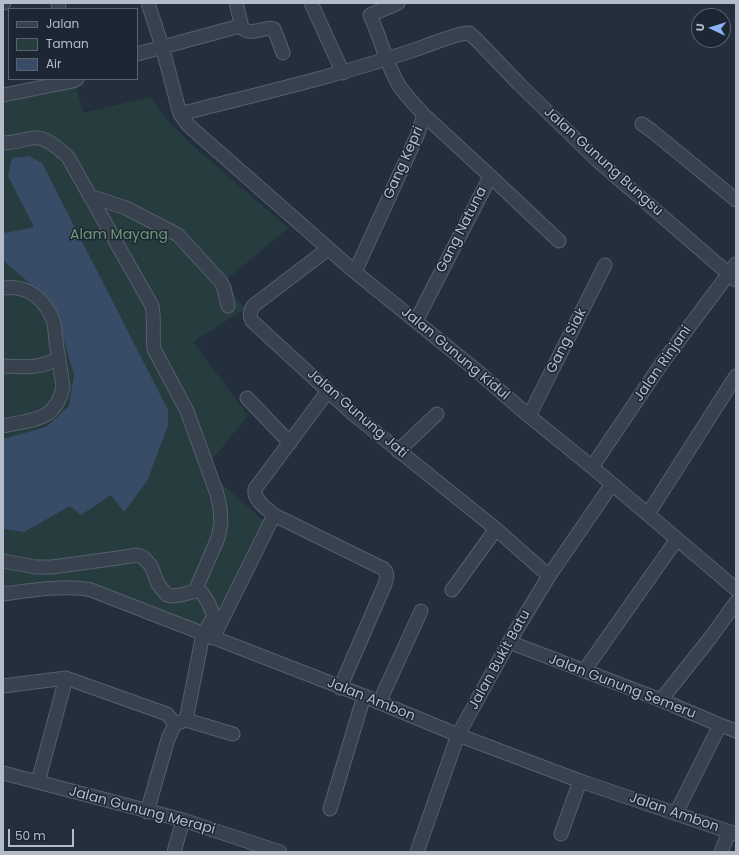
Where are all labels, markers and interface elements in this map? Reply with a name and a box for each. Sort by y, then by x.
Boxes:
legend [8,8,138,80]
north arrow [691,8,731,48]
text: Jalan [46,15,79,32]
text: U [692,23,708,32]
text: Taman [46,35,89,52]
text: Air [46,55,62,72]
street label: Jalan Gunung Bungsu [540,104,666,220]
street label: Gang Kepri [381,124,427,202]
street label: Gang Natuna [433,184,491,276]
park label: Alam Mayang [70,227,168,243]
street label: Jalan Gunung Kidul [397,304,513,404]
street label: Gang Siak [543,306,591,376]
street label: Jalan Rinjani [631,323,695,405]
street label: Jalan Gunung Jati [303,366,411,462]
street label: Jalan Bukit Batu [466,607,534,713]
street label: Jalan Gunung Semeru [546,651,698,723]
street label: Jalan Ambon [324,675,418,725]
street label: Jalan Gunung Merapi [67,783,217,839]
street label: Jalan Ambon [627,790,721,836]
scale bar [10,821,76,847]
text: 50 m [15,827,46,844]

